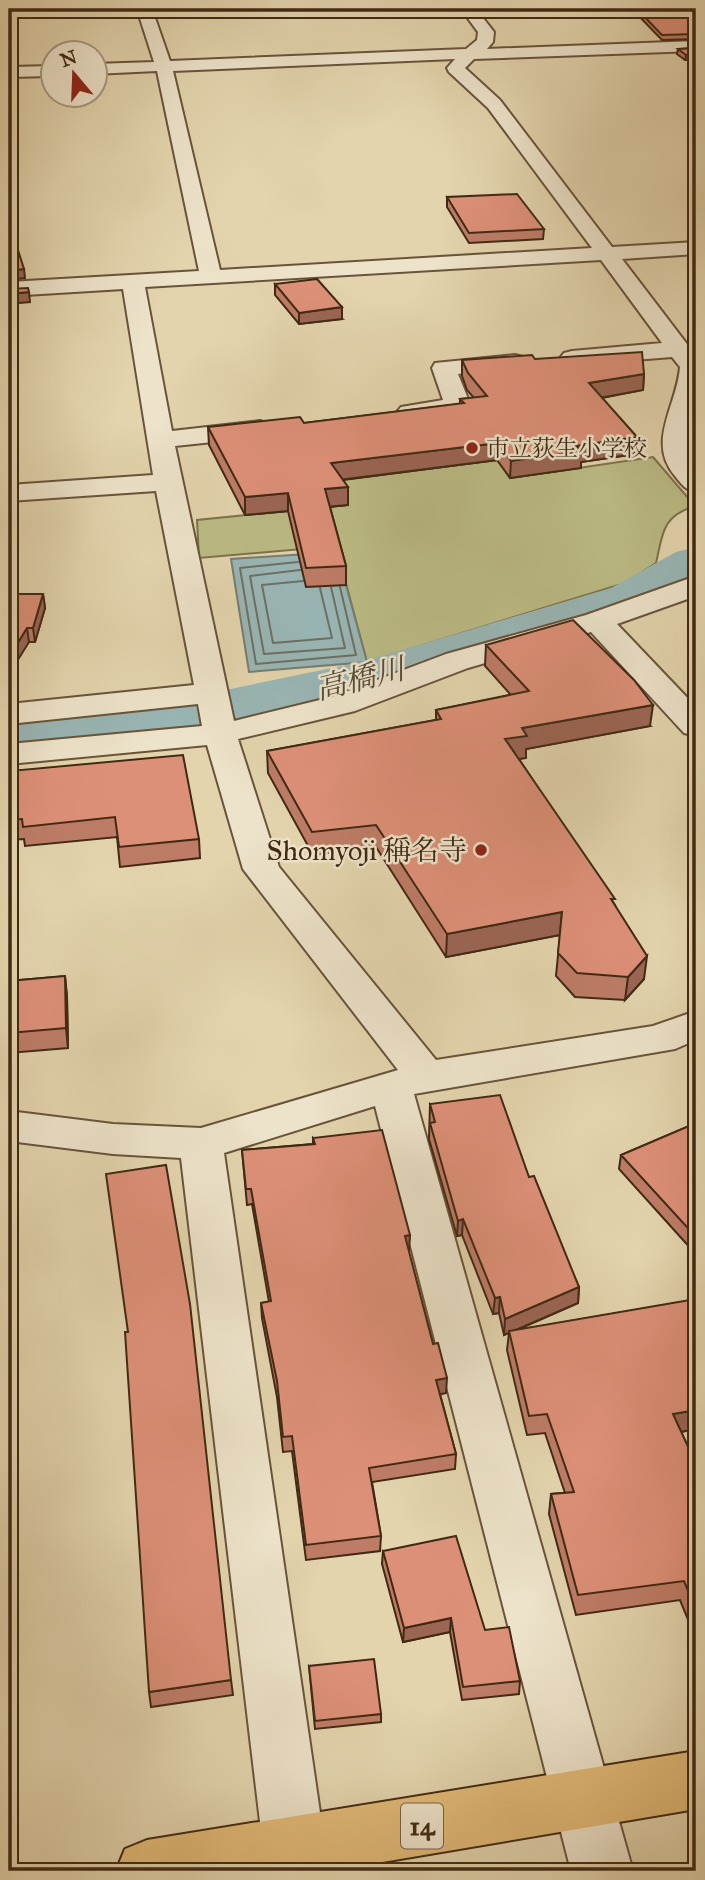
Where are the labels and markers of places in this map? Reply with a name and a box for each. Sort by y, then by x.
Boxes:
place label: 市立荻生小学校 [486,434,647,462]
marker: 市立荻生小学校 [464,440,480,456]
place label: Shomyoji 稱名寺 [266,833,467,868]
marker: Shomyoji 稱名寺 [473,842,489,858]

